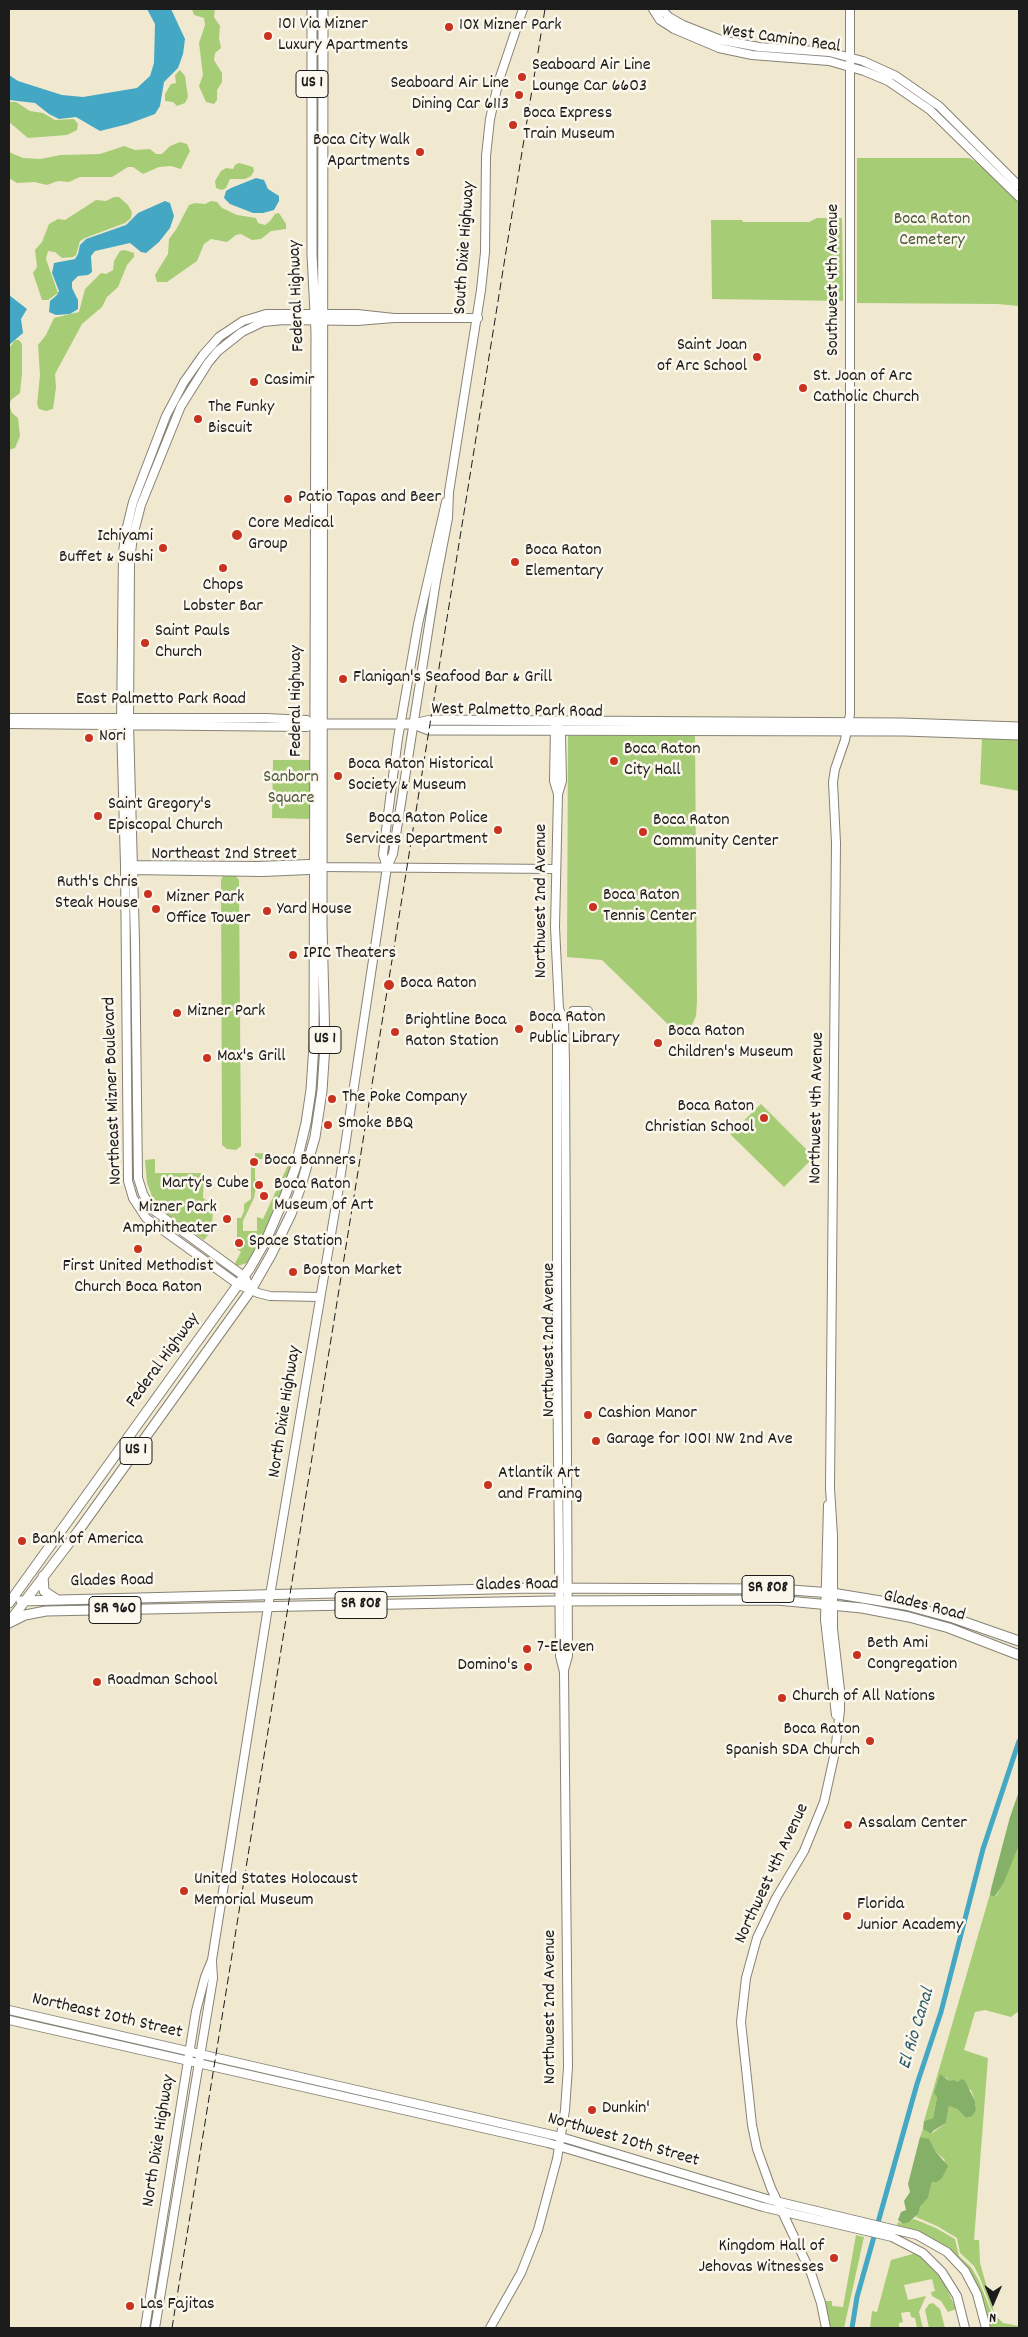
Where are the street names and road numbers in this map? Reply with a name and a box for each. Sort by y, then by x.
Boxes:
street label: West Camino Real [720,21,842,59]
road number: US 1 [296,70,328,98]
street label: South Dixie Highway [451,181,481,315]
street label: Southwest 4th Avenue [824,204,846,356]
street label: Federal Highway [285,240,311,352]
street label: Federal Highway [287,645,309,757]
street label: East Palmetto Park Road [76,690,246,712]
street label: West Palmetto Park Road [431,700,603,724]
street label: Northwest 2nd Avenue [532,824,554,978]
street label: Northeast 2nd Street [151,845,297,867]
street label: Northeast Mizner Boulevard [100,996,128,1186]
road number: US 1 [309,1026,341,1054]
street label: Northwest 4th Avenue [806,1032,830,1184]
street label: Northwest 2nd Avenue [540,1263,562,1417]
street label: Federal Highway [122,1309,206,1413]
street label: North Dixie Highway [265,1345,307,1479]
road number: US 1 [120,1438,152,1464]
street label: Glades Road [70,1570,154,1594]
street label: Glades Road [475,1574,559,1598]
road number: SR 808 [742,1576,794,1602]
street label: Glades Road [881,1586,967,1628]
road number: SR 808 [335,1592,387,1618]
road number: SR 960 [89,1596,141,1624]
street label: Northwest 4th Avenue [731,1801,815,1947]
street label: Northwest 2nd Avenue [541,1930,563,2084]
street label: Northeast 20th Street [30,1989,184,2045]
street label: North Dixie Highway [139,2074,181,2208]
street label: Northwest 20th Street [545,2109,701,2173]

